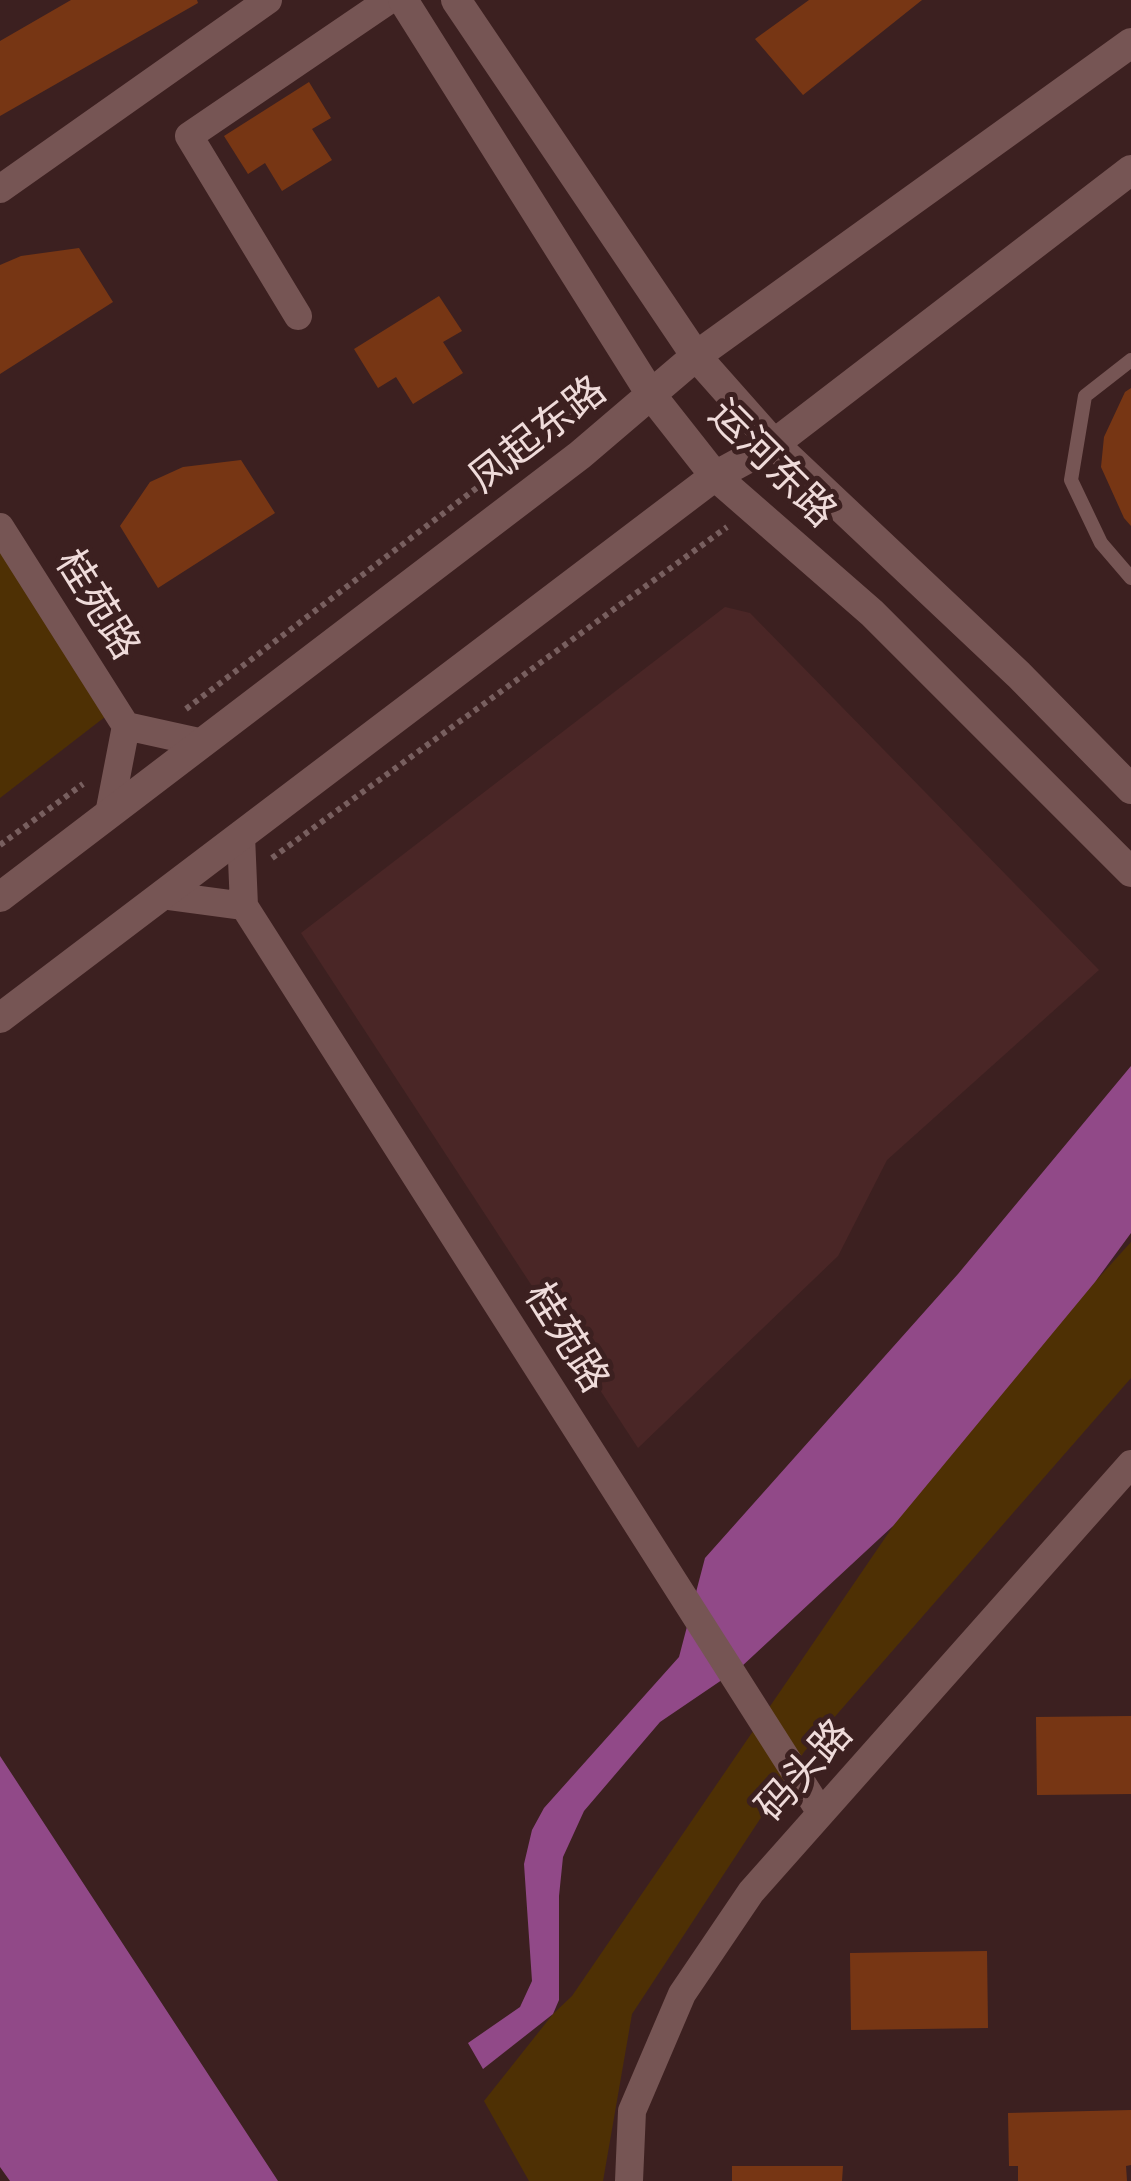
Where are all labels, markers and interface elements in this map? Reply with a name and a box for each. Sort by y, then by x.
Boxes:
street label: 凤起东路 [460,367,616,503]
street label: 运河东路 [698,390,846,538]
street label: 桂苑路 [45,541,149,669]
street label: 桂苑路 [514,1274,618,1402]
street label: 码头路 [747,1710,863,1832]

